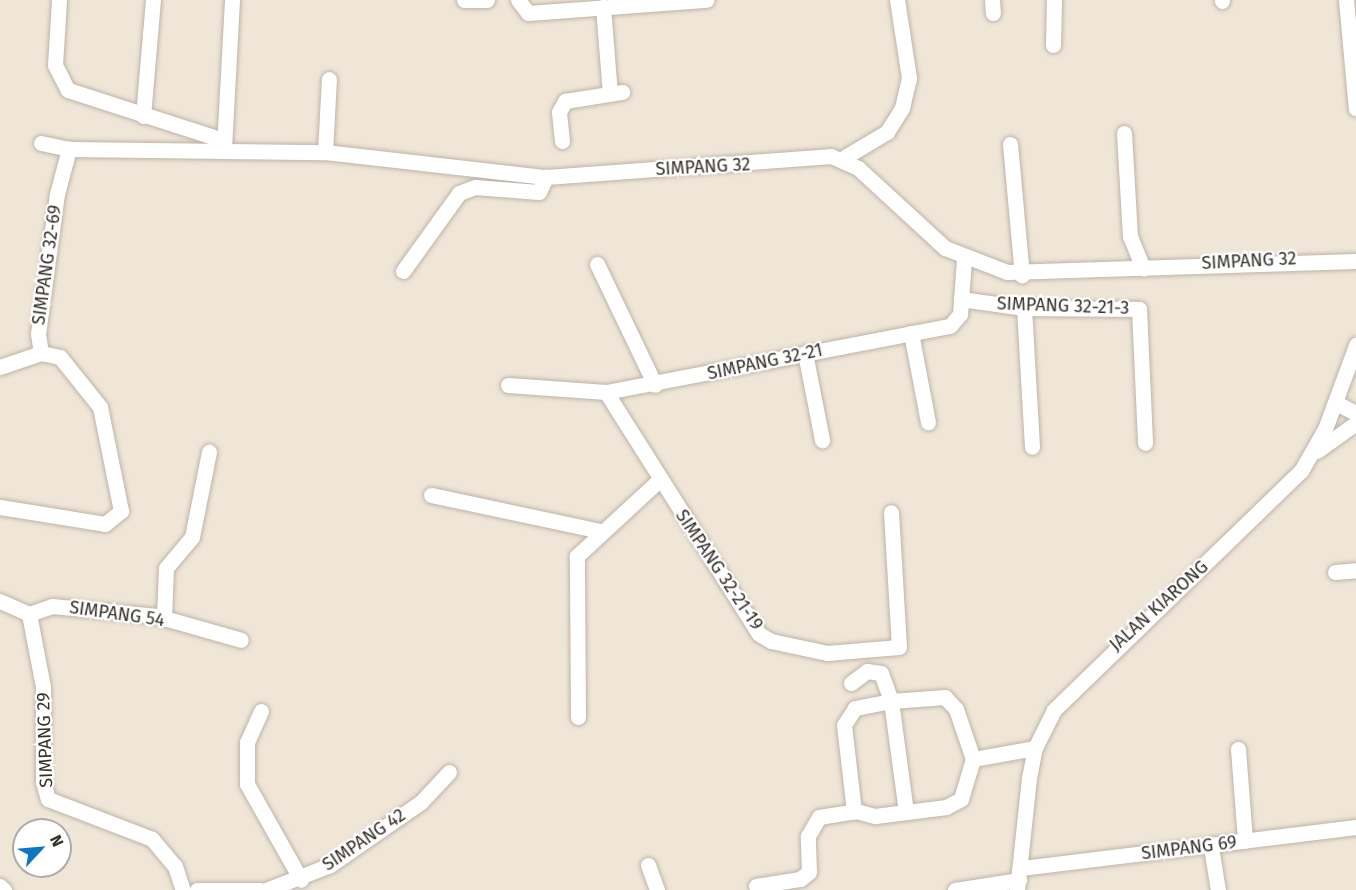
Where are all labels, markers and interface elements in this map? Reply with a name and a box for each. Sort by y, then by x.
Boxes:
street label: SIMPANG 32 [655,154,751,180]
street label: SIMPANG 32-69 [28,204,66,326]
street label: SIMPANG 32 [1201,248,1297,274]
street label: SIMPANG 32-21-3 [996,293,1130,319]
street label: SIMPANG 32-21 [705,339,825,385]
street label: SIMPANG 32-21-19 [671,506,767,634]
street label: JALAN KIARONG [1105,556,1213,656]
street label: SIMPANG 54 [68,597,166,631]
street label: SIMPANG 29 [33,692,57,788]
street label: SIMPANG 42 [318,804,410,876]
north arrow [12,818,72,878]
street label: SIMPANG 69 [1140,831,1238,865]
text: N [46,832,68,850]

